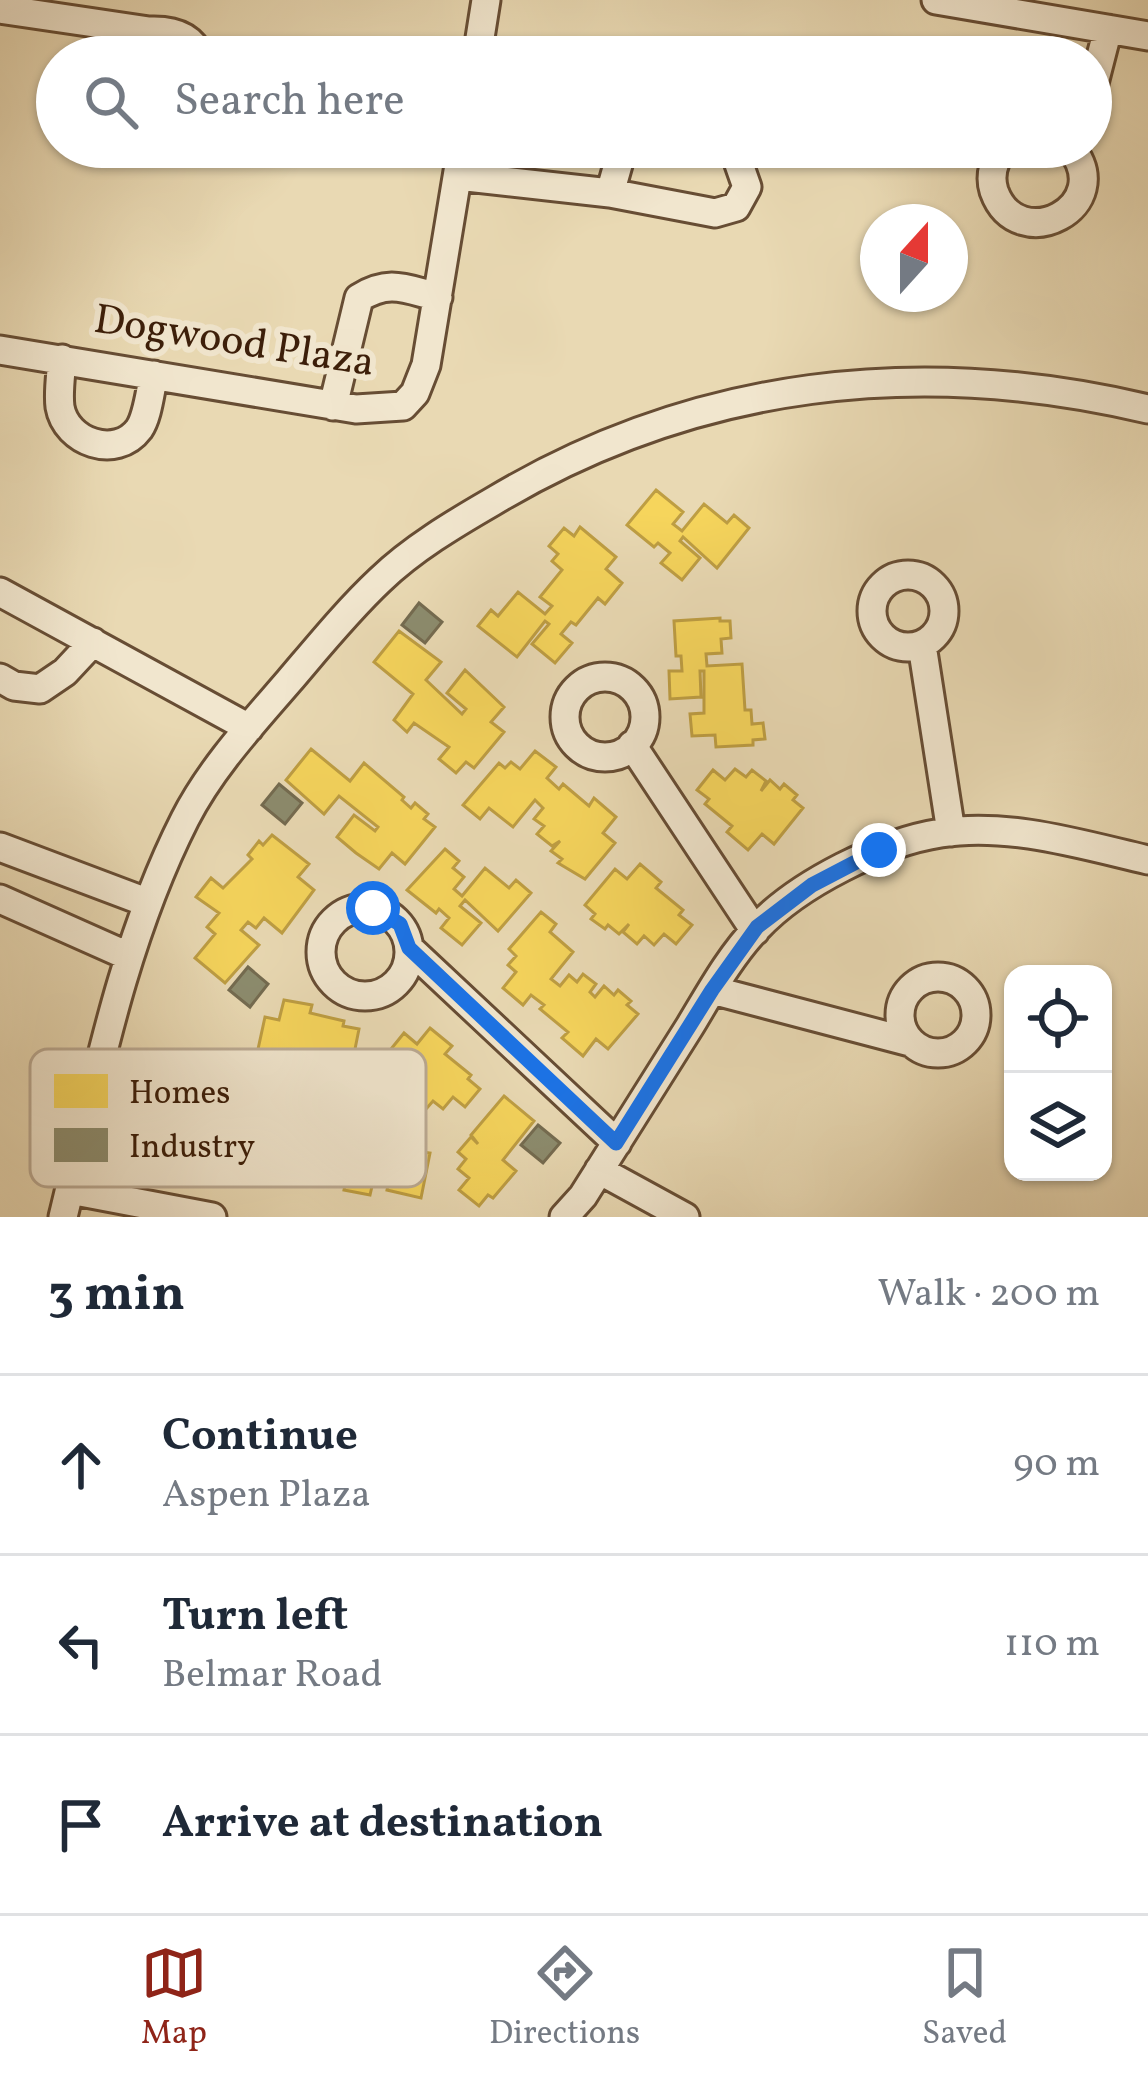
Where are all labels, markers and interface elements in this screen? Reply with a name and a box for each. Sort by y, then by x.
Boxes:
search box [36,36,1112,168]
icon: search [78,69,144,135]
text: Search here [174,71,405,134]
north arrow [860,204,968,312]
street label: Dogwood Plaza [90,292,378,394]
route end [852,823,906,877]
route start [346,881,400,935]
map controls [1004,965,1112,1181]
button: locate [1004,965,1112,1073]
legend [30,1049,426,1187]
text: Homes [129,1072,230,1118]
button: layers [1004,1073,1112,1181]
text: Industry [129,1126,255,1172]
text: 3 min [48,1260,185,1331]
text: Walk · 200 m [878,1268,1100,1322]
text: Continue [162,1406,358,1469]
icon: ahead [48,1432,114,1498]
text: 90 m [1013,1438,1100,1492]
text: Aspen Plaza [162,1469,371,1523]
text: Turn left [162,1586,348,1649]
icon: left [48,1612,114,1678]
text: 110 m [1004,1618,1100,1672]
text: Belmar Road [162,1649,383,1703]
icon: arrive [48,1792,114,1858]
text: Arrive at destination [162,1793,603,1856]
tab: Map [141,1940,207,2058]
tab: Directions [489,1940,640,2058]
tab: Saved [922,1940,1007,2058]

